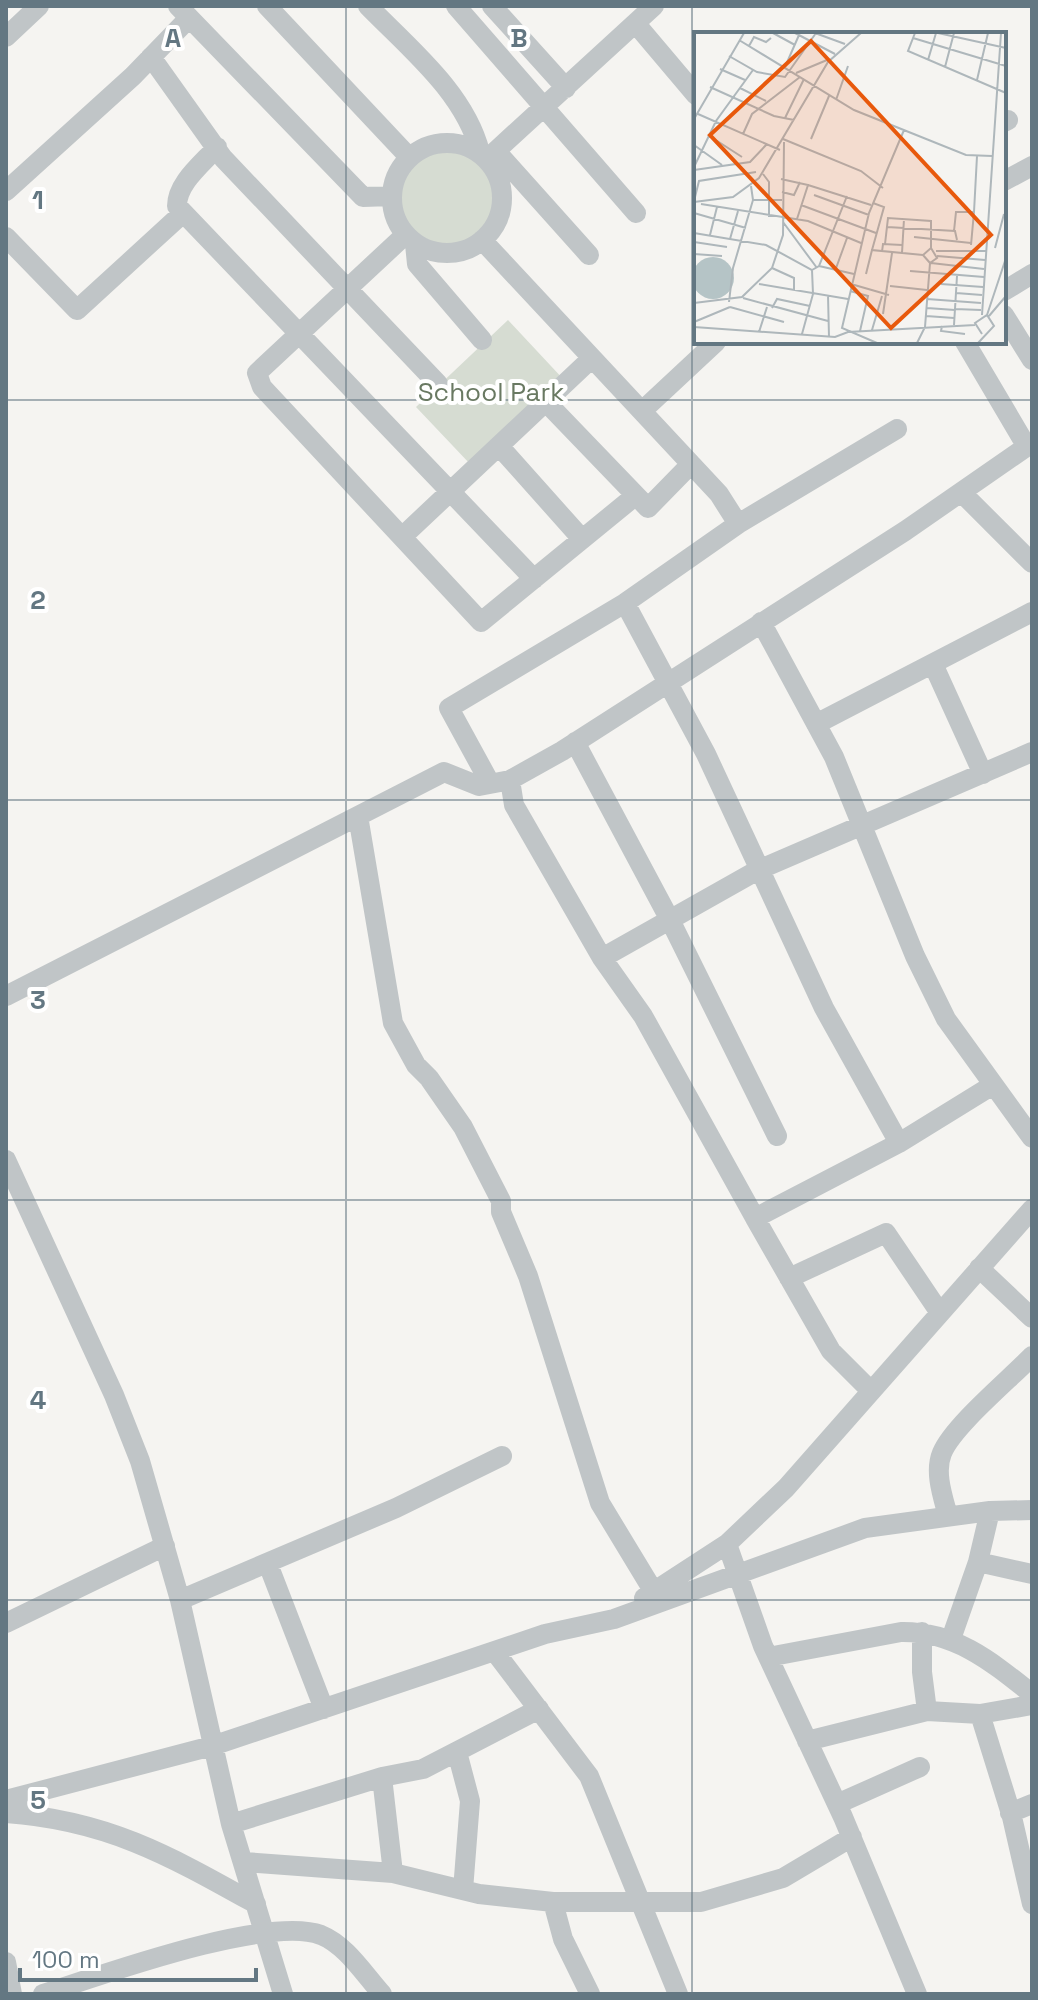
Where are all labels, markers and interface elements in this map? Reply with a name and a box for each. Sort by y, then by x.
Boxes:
text: A [165,21,182,55]
text: B [510,21,528,55]
inset map [694,32,1006,344]
text: 1 [32,183,44,217]
park label: School Park [418,375,564,409]
text: 2 [30,583,46,617]
text: 3 [30,983,46,1017]
text: 4 [30,1383,46,1417]
text: 5 [30,1783,46,1817]
scale bar [20,1932,256,1982]
text: 100 m [32,1944,100,1975]

